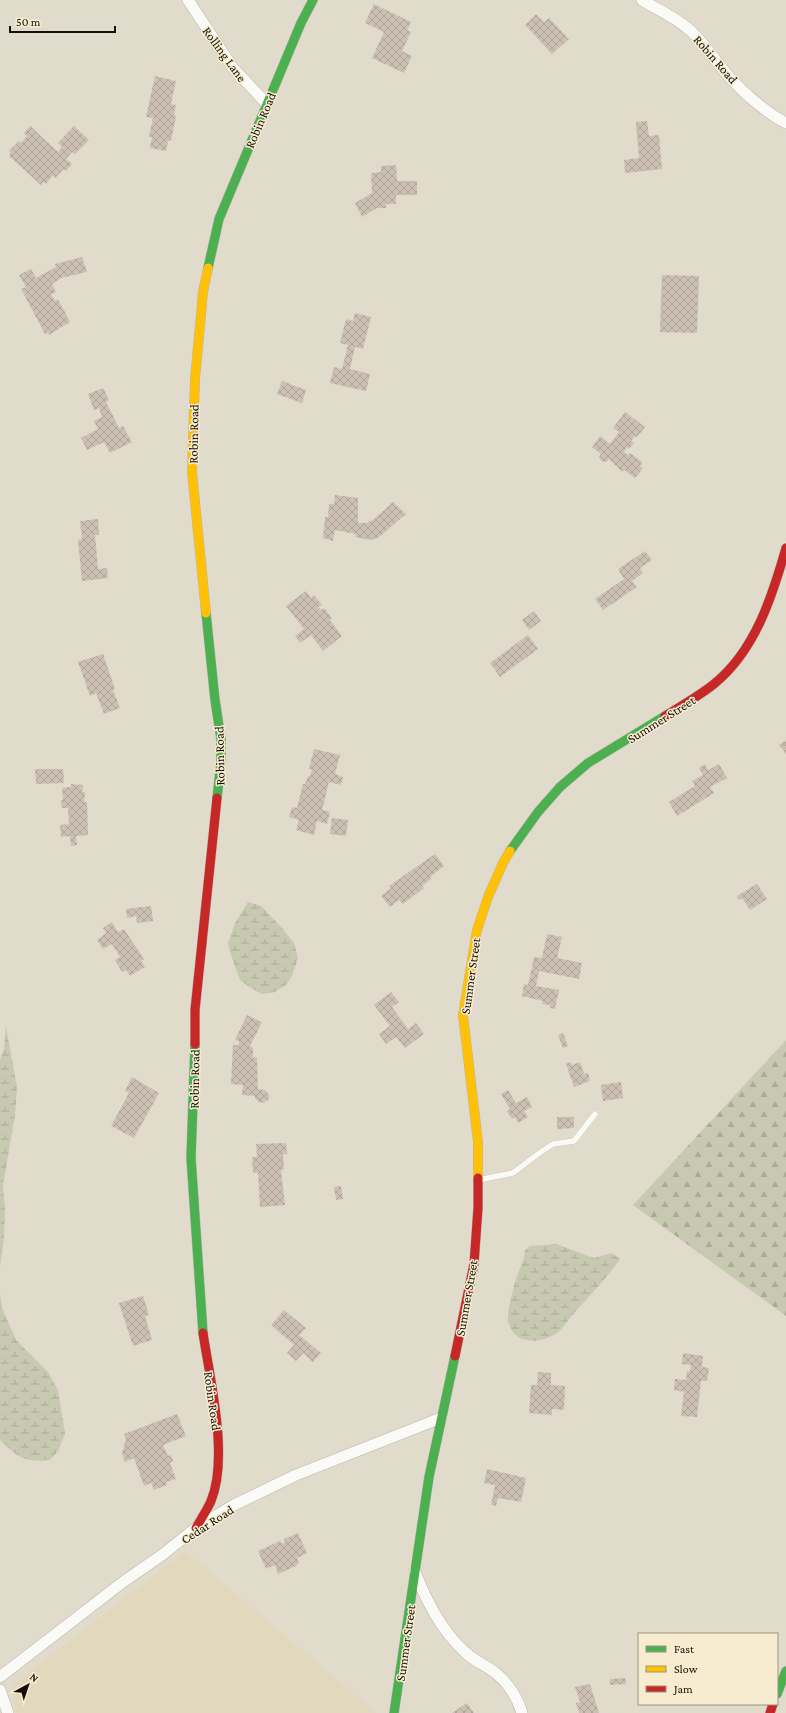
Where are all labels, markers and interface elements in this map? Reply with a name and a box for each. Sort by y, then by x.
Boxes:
scale bar [10,8,115,34]
text: 50 m [16,15,41,29]
street label: Rolling Lane [200,24,250,85]
street label: Robin Road [690,32,741,87]
street label: Robin Road [242,90,279,150]
street label: Robin Road [185,404,202,464]
street label: Summer Street [625,692,699,746]
street label: Robin Road [211,726,228,786]
street label: Summer Street [458,936,483,1015]
street label: Robin Road [186,1049,203,1109]
street label: Summer Street [452,1258,481,1337]
street label: Robin Road [201,1371,224,1432]
street label: Cedar Road [178,1502,236,1547]
street label: Summer Street [393,1603,418,1682]
legend [638,1633,778,1705]
text: Fast [674,1642,695,1656]
text: Slow [674,1662,698,1676]
north arrow [8,1665,48,1705]
text: N [28,1670,42,1685]
text: Jam [673,1682,693,1696]

